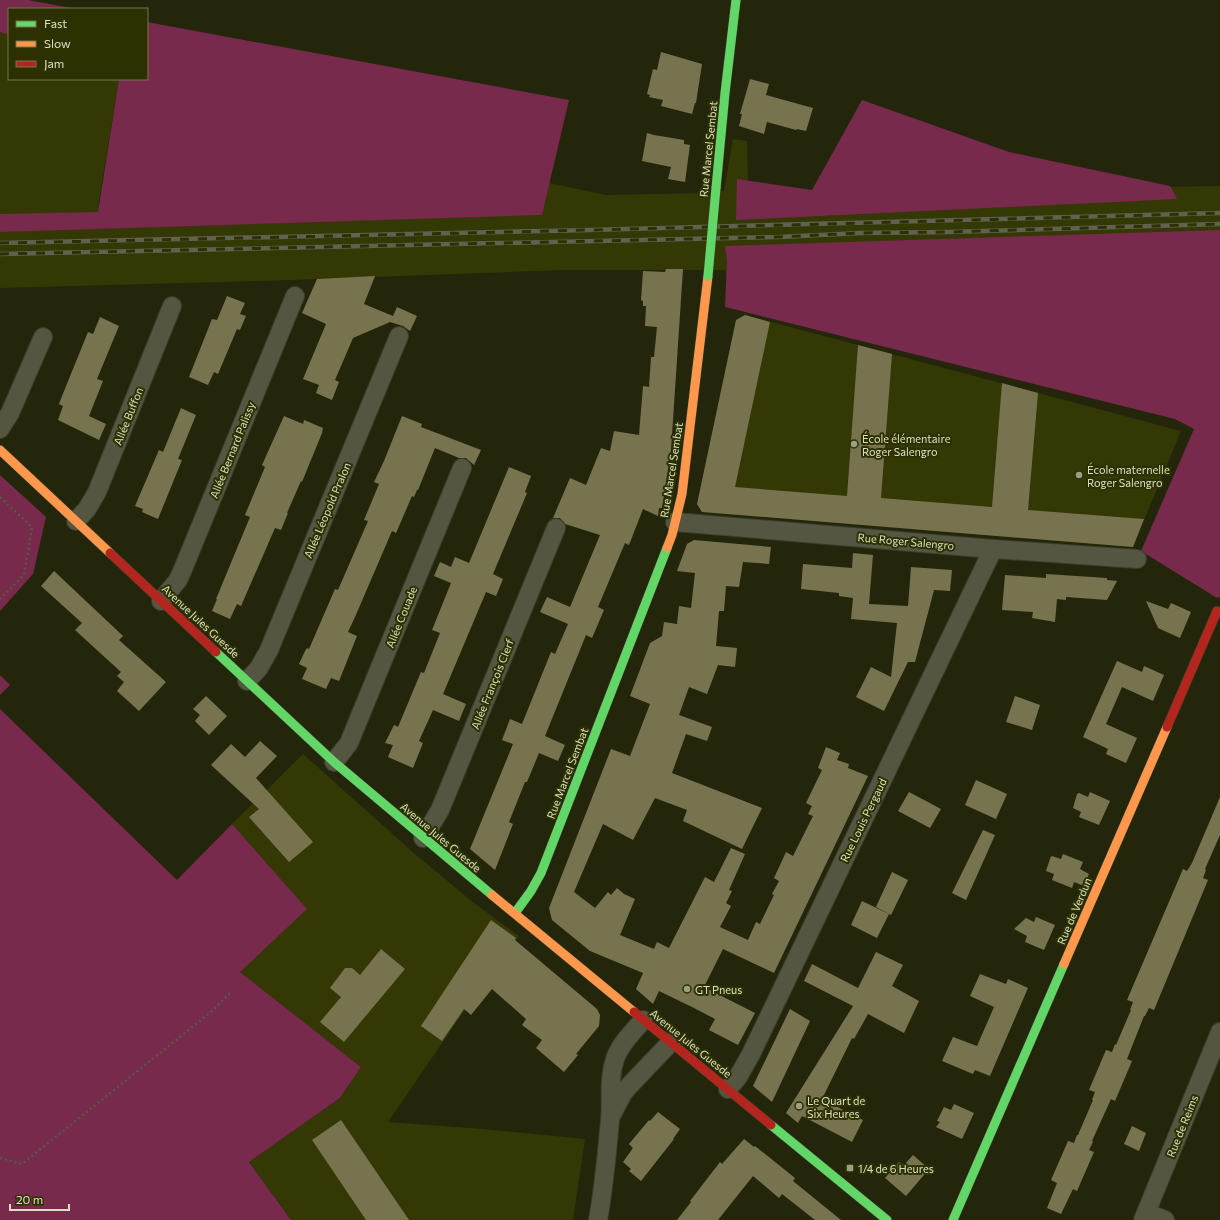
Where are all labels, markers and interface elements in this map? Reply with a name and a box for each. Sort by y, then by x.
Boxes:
legend [8,8,148,80]
text: Fast [44,16,67,30]
text: Slow [44,36,71,50]
text: Jam [44,56,64,71]
street label: Rue Marcel Sembat [696,100,720,198]
street label: Allée Buffon [111,385,145,447]
street label: Allée Bernard Palissy [207,400,257,500]
street label: Rue Marcel Sembat [657,421,685,519]
place label: École élémentaire Roger Salengro [862,431,951,458]
marker: École élémentaire Roger Salengro [849,439,859,449]
street label: Allée Léopold Pralon [301,460,353,560]
place label: École maternelle Roger Salengro [1087,462,1170,489]
marker: École maternelle Roger Salengro [1074,470,1084,480]
street label: Rue Roger Salengro [857,530,955,552]
street label: Avenue Jules Guesde [159,582,243,661]
street label: Allée Couade [383,584,419,650]
street label: Allée François Clerf [468,636,516,731]
street label: Rue Marcel Sembat [544,725,591,820]
street label: Rue Louis Pergaud [837,776,889,864]
street label: Avenue Jules Guesde [397,800,484,875]
street label: Rue de Verdun [1054,876,1094,946]
place label: GT Pneus [695,983,742,996]
marker: GT Pneus [682,984,692,994]
street label: Avenue Jules Guesde [647,1006,734,1081]
street label: Rue de Reims [1164,1093,1200,1159]
place label: Le Quart de Six Heures [807,1094,865,1120]
marker: Le Quart de Six Heures [794,1101,804,1111]
place label: 1/4 de 6 Heures [858,1162,934,1175]
marker: 1/4 de 6 Heures [845,1163,855,1173]
scale bar [10,1186,69,1212]
text: 20 m [16,1192,43,1206]

